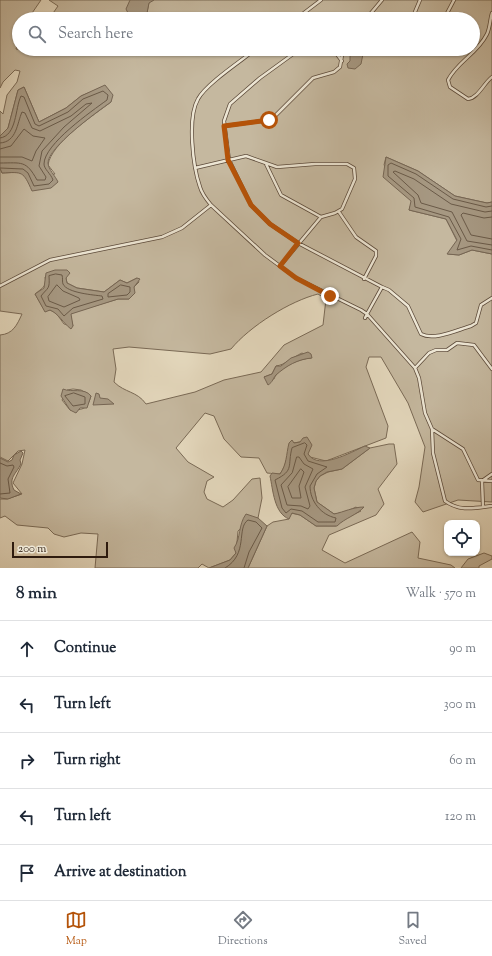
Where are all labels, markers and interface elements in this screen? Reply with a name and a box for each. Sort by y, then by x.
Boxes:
search box [12,12,480,56]
icon: search [26,23,48,45]
text: Search here [58,24,133,45]
route start [260,111,278,129]
route end [321,287,339,305]
map controls [444,520,480,556]
button: locate [444,520,480,556]
scale bar [12,540,108,559]
text: 200 m [18,541,46,557]
text: 8 min [16,582,57,606]
text: Walk · 570 m [406,585,476,603]
icon: ahead [16,638,38,660]
text: Continue [54,638,116,659]
text: 90 m [449,640,476,658]
icon: left [16,694,38,716]
text: Turn left [54,694,111,715]
text: 300 m [444,696,476,714]
icon: right [16,750,38,772]
text: Turn right [54,750,120,771]
text: 60 m [449,752,476,770]
icon: left [16,806,38,828]
text: Turn left [54,806,111,827]
text: 120 m [445,808,476,826]
icon: arrive [16,862,38,884]
text: Arrive at destination [54,862,187,883]
tab: Map [65,909,87,949]
tab: Directions [218,909,268,949]
tab: Saved [398,909,427,949]

